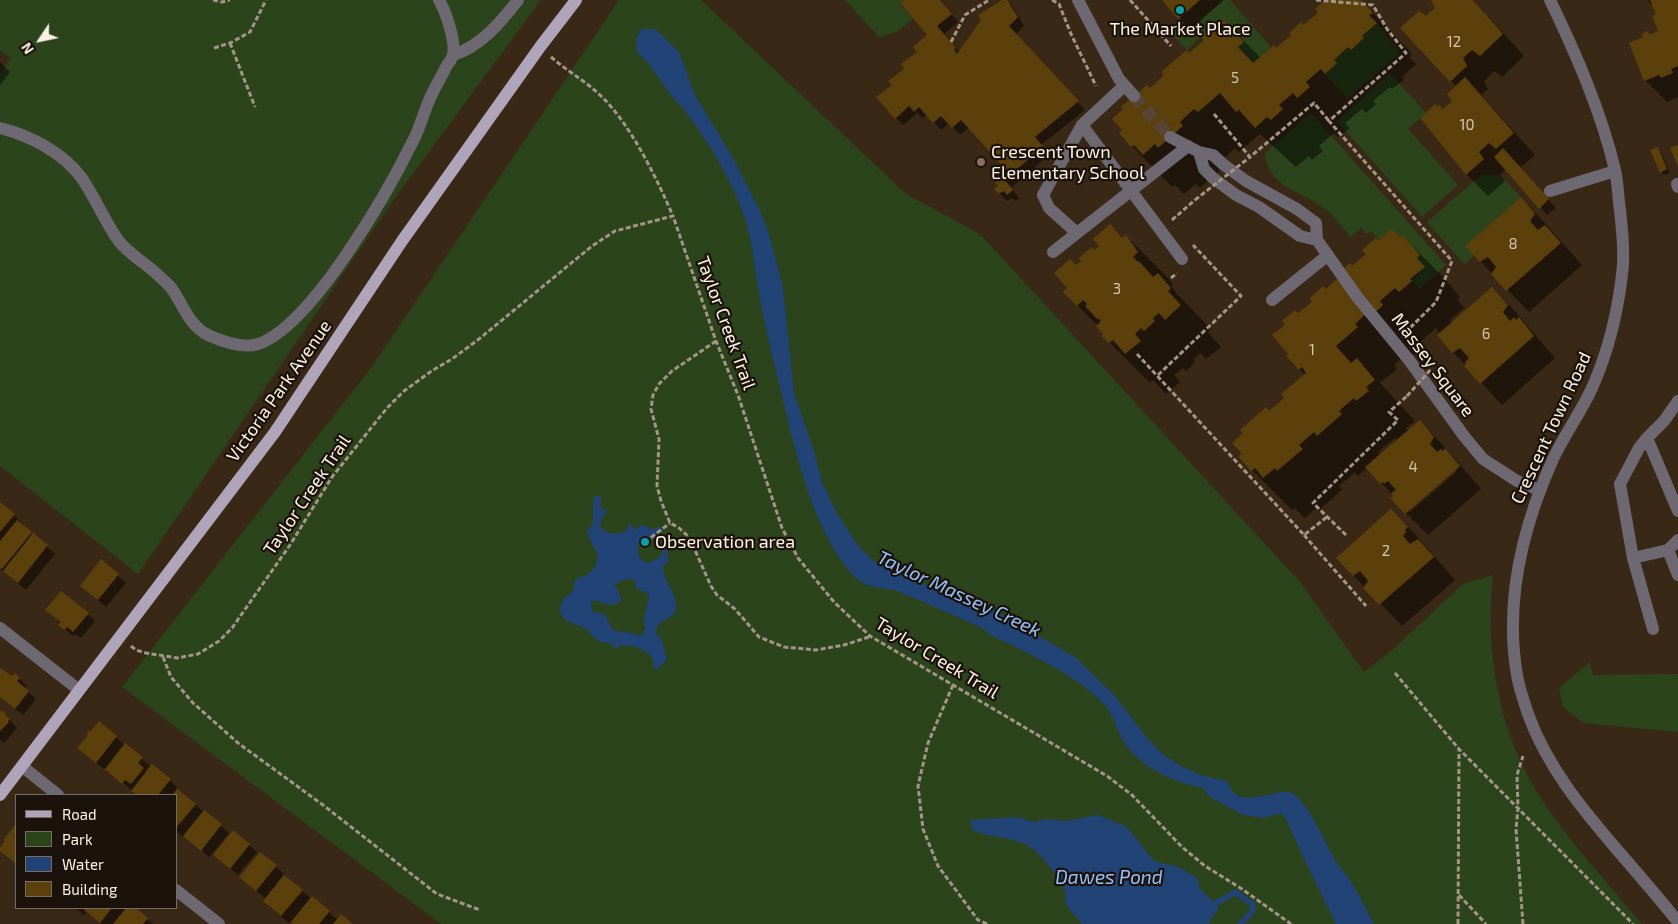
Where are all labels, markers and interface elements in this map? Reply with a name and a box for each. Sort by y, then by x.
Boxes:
marker: The Market Place [1174,4,1186,16]
north arrow [15,15,65,65]
place label: The Market Place [1109,18,1251,40]
house number: 12 [1447,33,1461,51]
text: N [17,40,37,58]
house number: 5 [1231,69,1239,87]
house number: 10 [1459,116,1475,134]
place label: Crescent Town Elementary School [991,141,1145,183]
marker: Crescent Town Elementary School [975,156,987,168]
house number: 8 [1508,235,1518,253]
street label: Taylor Creek Trail [692,253,760,393]
house number: 3 [1113,280,1121,298]
street label: Massey Square [1387,309,1479,421]
street label: Victoria Park Avenue [222,316,336,466]
house number: 6 [1482,325,1490,343]
house number: 1 [1309,341,1315,359]
street label: Crescent Town Road [1506,349,1596,507]
street label: Taylor Creek Trail [259,431,355,559]
house number: 4 [1408,458,1418,476]
place label: Observation area [655,531,795,553]
marker: Observation area [639,536,651,548]
house number: 2 [1382,542,1390,560]
water label: Taylor Massey Creek [874,546,1044,642]
street label: Taylor Creek Trail [871,613,1003,703]
legend [15,794,178,909]
text: Road [62,805,97,823]
text: Park [62,830,93,848]
text: Water [62,855,104,873]
water label: Dawes Pond [1055,867,1163,889]
text: Building [62,880,117,898]

